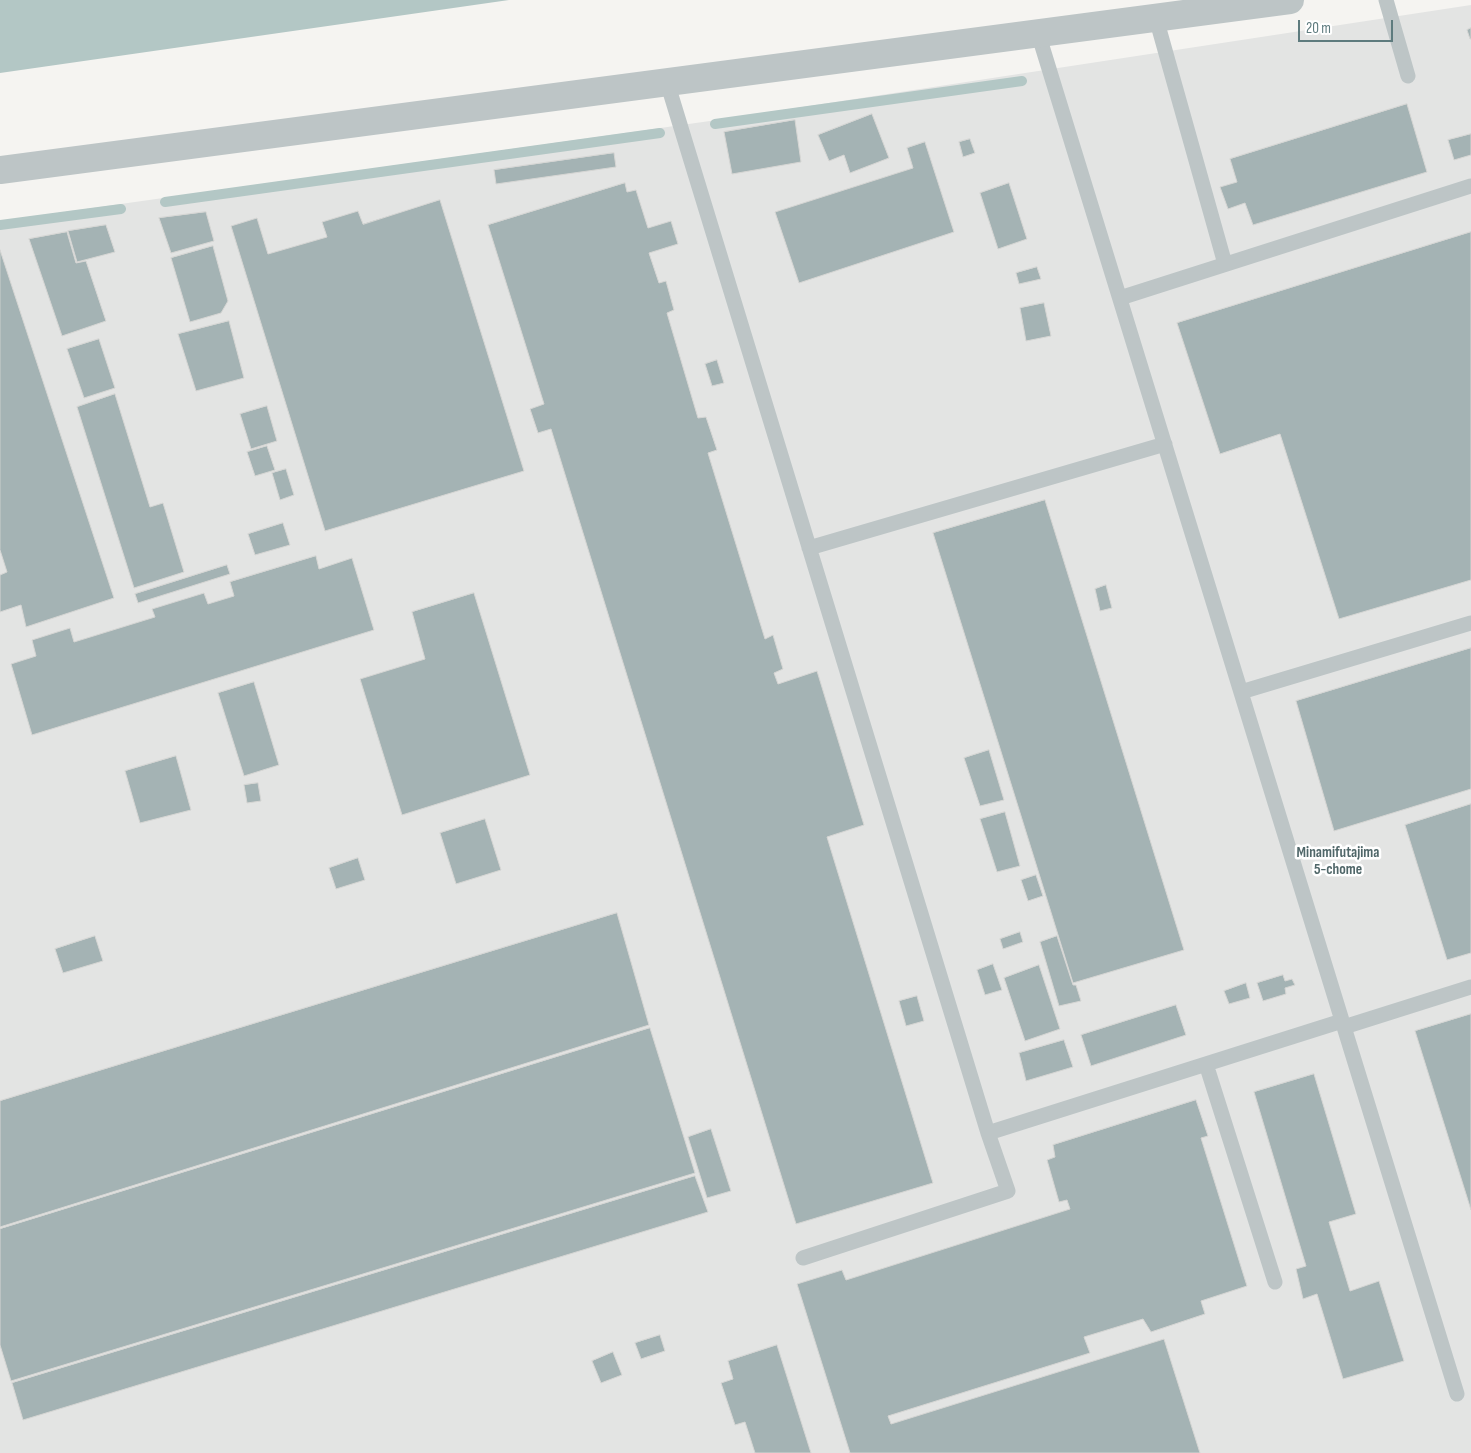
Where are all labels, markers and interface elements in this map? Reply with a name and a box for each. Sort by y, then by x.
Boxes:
scale bar [1301,10,1396,42]
text: 20 m [1306,19,1331,38]
district label: Minamifutajima 5-chome [1297,844,1379,879]

